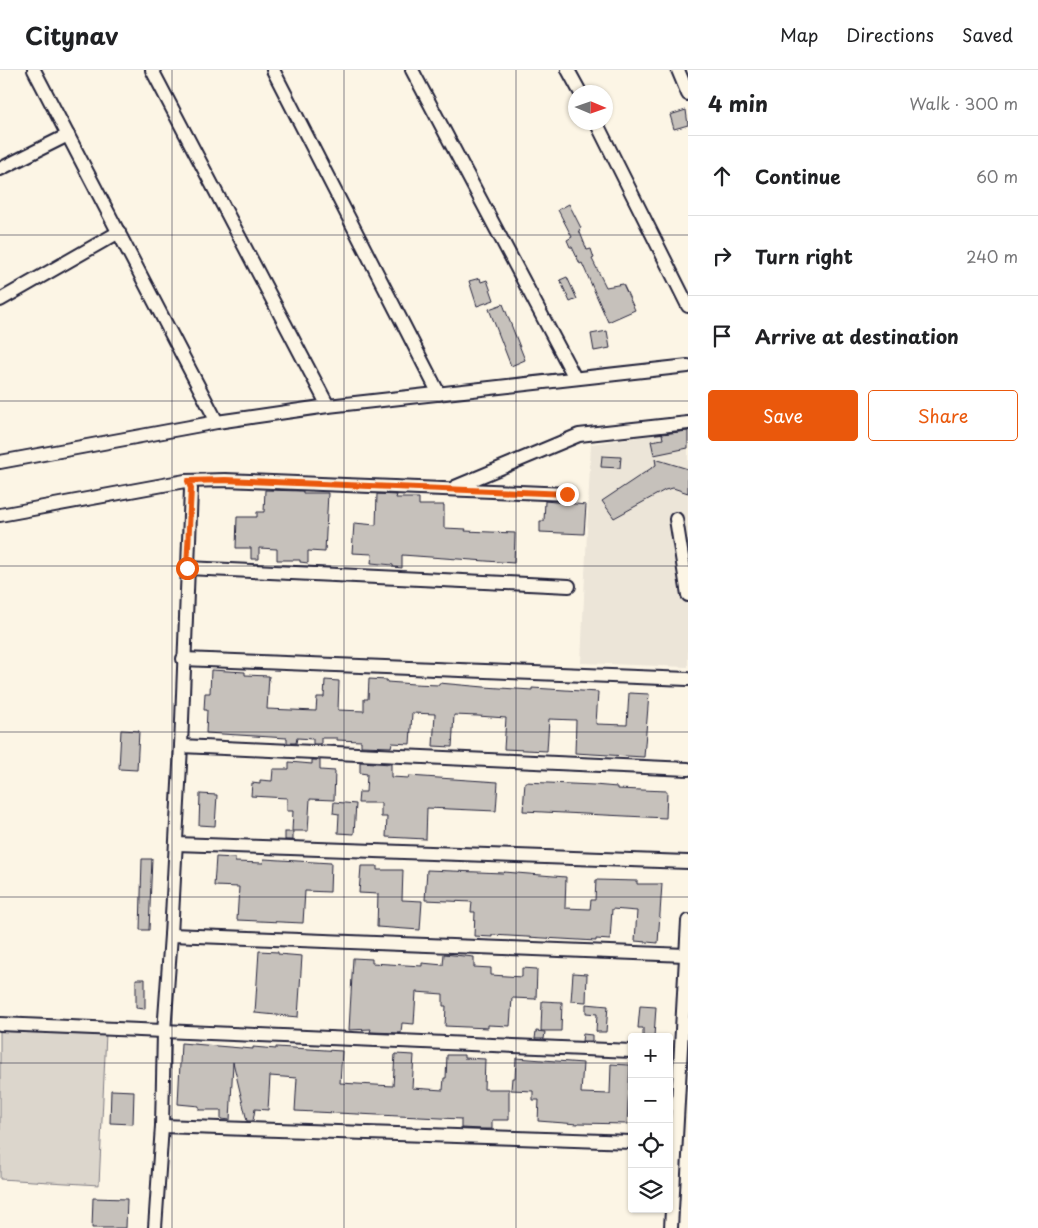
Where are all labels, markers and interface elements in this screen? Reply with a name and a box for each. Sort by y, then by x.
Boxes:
text: Citynav [25,17,118,53]
text: Map [780,21,818,48]
text: Directions [846,21,934,48]
text: Saved [962,21,1013,48]
north arrow [568,85,613,130]
text: 4 min [708,87,768,119]
text: Walk · 300 m [909,91,1018,115]
icon: ahead [708,162,736,190]
text: Continue [755,162,841,190]
text: 60 m [976,164,1018,188]
icon: right [708,242,736,270]
text: Turn right [755,242,853,270]
text: 240 m [966,244,1018,268]
icon: arrive [708,322,736,350]
text: Arrive at destination [755,322,959,350]
button: Save [708,390,858,441]
button: Share [868,390,1018,441]
route end [556,483,579,506]
route start [176,557,199,580]
map controls [628,1033,673,1213]
button: + [628,1033,673,1078]
button: − [628,1078,673,1123]
button: locate [628,1123,673,1168]
button: layers [628,1168,673,1213]

